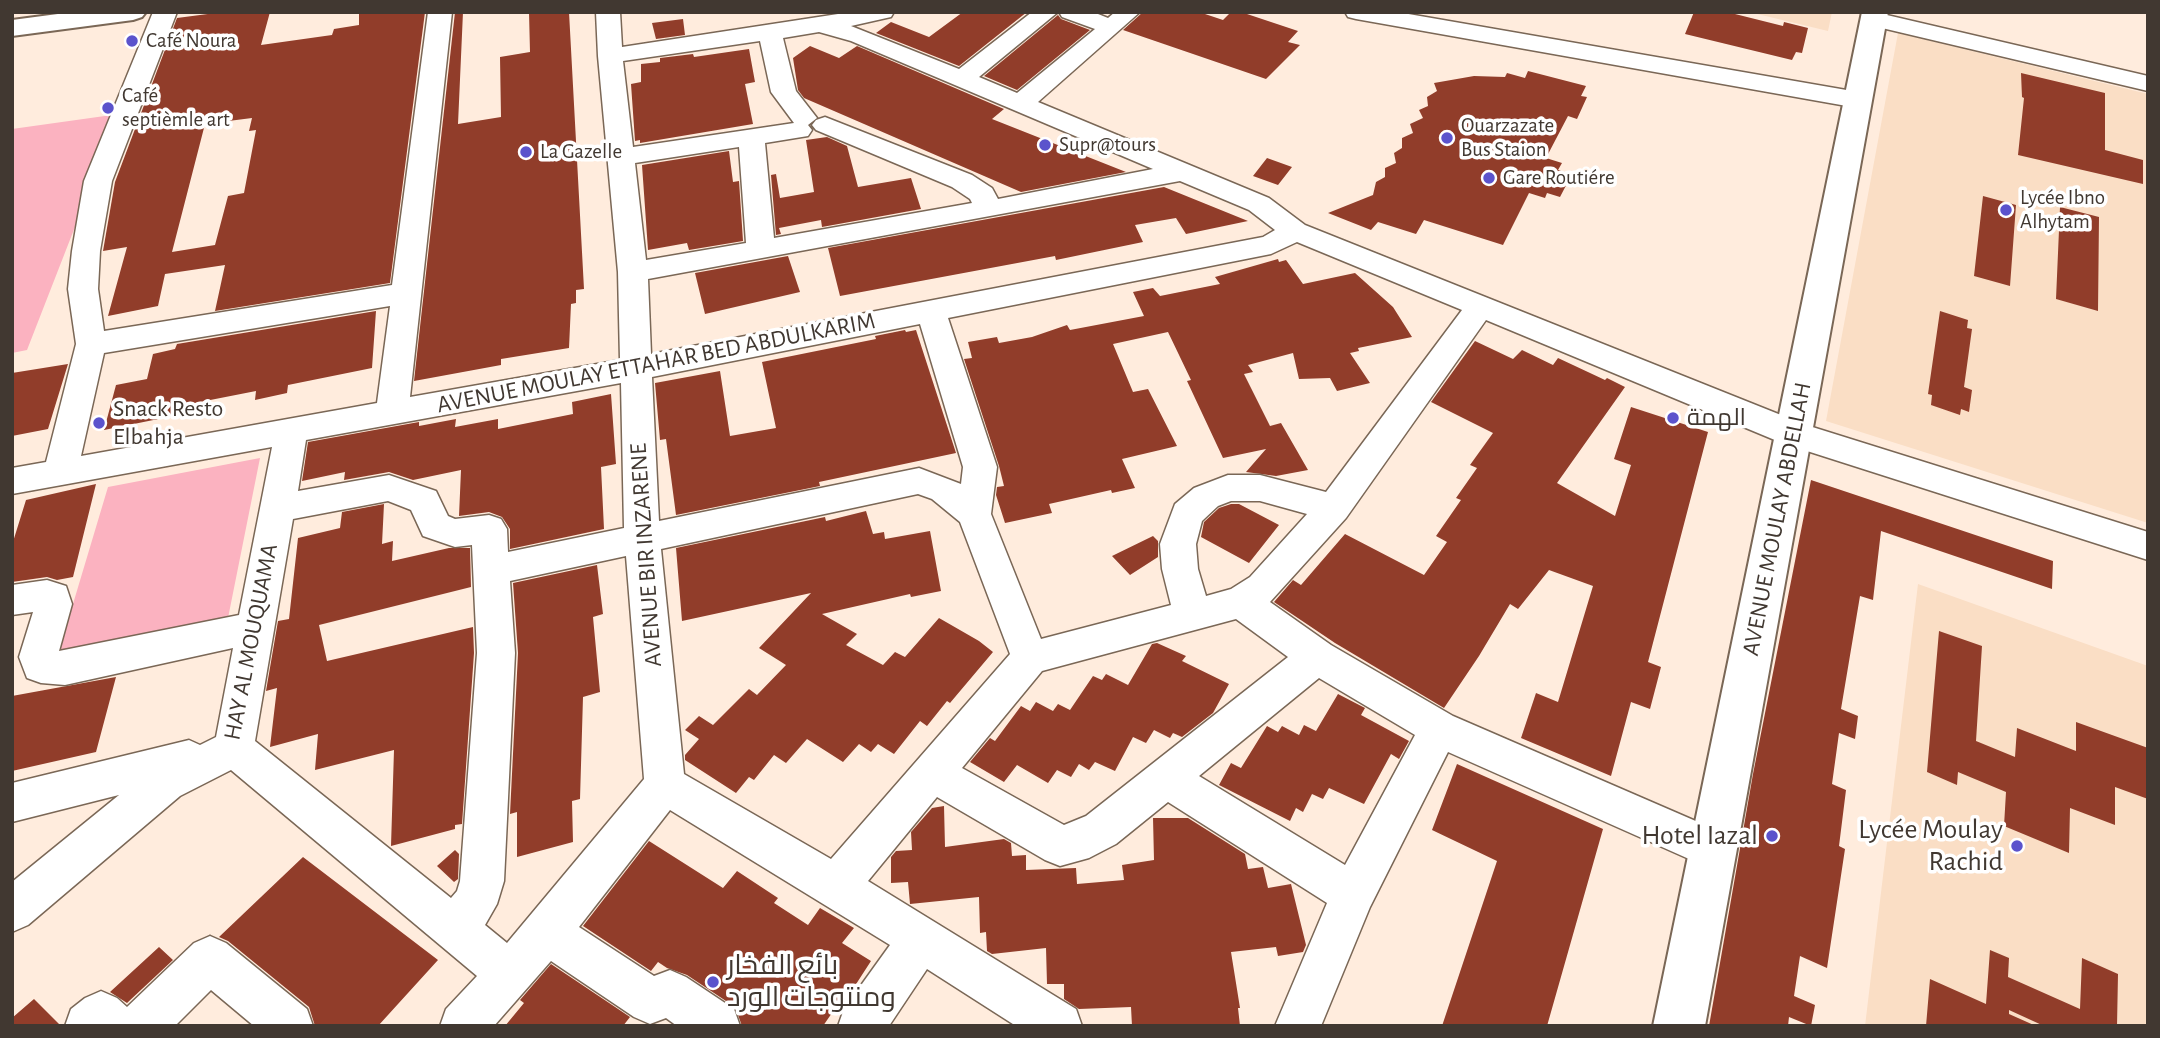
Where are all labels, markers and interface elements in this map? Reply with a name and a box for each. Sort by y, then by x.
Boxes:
place label: Café Noura [146,28,237,54]
marker: Café Noura [124,33,140,49]
place label: Café septièmle art [122,83,230,133]
marker: Café septièmle art [100,100,116,116]
place label: Ouarzazate Bus Staion [1461,113,1554,163]
marker: Ouarzazate Bus Staion [1439,130,1455,146]
place label: Supr@tours [1059,132,1156,158]
marker: Supr@tours [1037,137,1053,153]
place label: La Gazelle [540,139,622,165]
marker: La Gazelle [518,144,534,160]
place label: Gare Routiére [1503,165,1615,191]
marker: Gare Routiére [1481,170,1497,186]
place label: Lycée Ibno Alhytam [2020,185,2105,235]
marker: Lycée Ibno Alhytam [1998,202,2014,218]
street label: AVENUE MOULAY ETTAHAR BED ABDULKARIM [434,306,878,420]
street label: AVENUE MOULAY ABDELLAH [1736,380,1818,658]
place label: Snack Resto Elbahja [113,395,223,451]
place label: الهمة [1687,404,1746,432]
marker: الهمة [1665,410,1681,426]
marker: Snack Resto Elbahja [91,415,107,431]
street label: AVENUE BIR INZARENE [624,442,668,668]
street label: HAY AL MOUQUAMA [218,541,284,743]
place label: Lycée Moulay Rachid [1858,813,2003,879]
place label: Hotel Iazal [1641,819,1758,853]
marker: Hotel Iazal [1764,828,1780,844]
marker: Lycée Moulay Rachid [2009,838,2025,854]
place label: بائع الفخار ومنتوجات الورد [727,949,896,1015]
marker: بائع الفخار ومنتوجات الورد [705,974,721,990]

